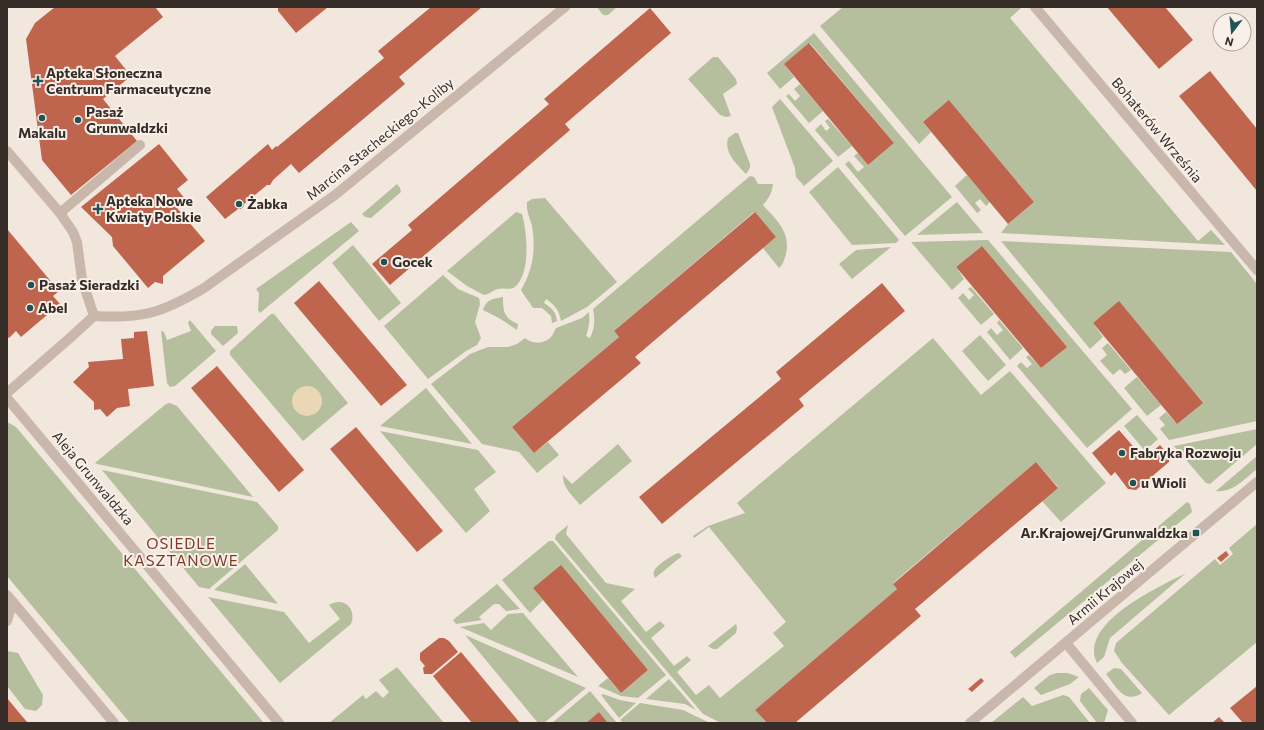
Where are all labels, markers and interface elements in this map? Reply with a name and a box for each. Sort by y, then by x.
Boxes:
north arrow [1212,12,1252,52]
text: N [1223,35,1235,49]
place label: Apteka Słoneczna Centrum Farmaceutyczne [46,64,211,97]
street label: Marcina Stacheckiego-Koliby [302,74,457,203]
street label: Bohaterów Września [1108,74,1206,186]
marker: Apteka Słoneczna Centrum Farmaceutyczne [33,76,43,86]
place label: Pasaż Grunwaldzki [86,103,168,136]
marker: Makalu [37,113,47,123]
marker: Pasaż Grunwaldzki [73,115,83,125]
place label: Makalu [18,124,66,141]
place label: Apteka Nowe Kwiaty Polskie [106,192,201,225]
place label: Żabka [247,195,288,212]
marker: Żabka [234,199,244,209]
marker: Apteka Nowe Kwiaty Polskie [93,204,103,214]
place label: Gocek [392,253,433,270]
marker: Gocek [379,257,389,267]
place label: Pasaż Sieradzki [39,276,139,293]
marker: Pasaż Sieradzki [26,280,36,290]
place label: Abel [38,299,68,316]
marker: Abel [25,303,35,313]
street label: Aleja Grunwaldzka [49,427,138,528]
place label: Fabryka Rozwoju [1130,444,1241,461]
marker: Fabryka Rozwoju [1117,448,1127,458]
place label: u Wioli [1141,474,1186,491]
marker: u Wioli [1128,478,1138,488]
place label: Ar.Krajowej/Grunwaldzka [1020,524,1188,541]
marker: Ar.Krajowej/Grunwaldzka [1191,528,1201,538]
district label: OSIEDLE KASZTANOWE [123,534,239,569]
street label: Armii Krajowej [1064,555,1146,628]

